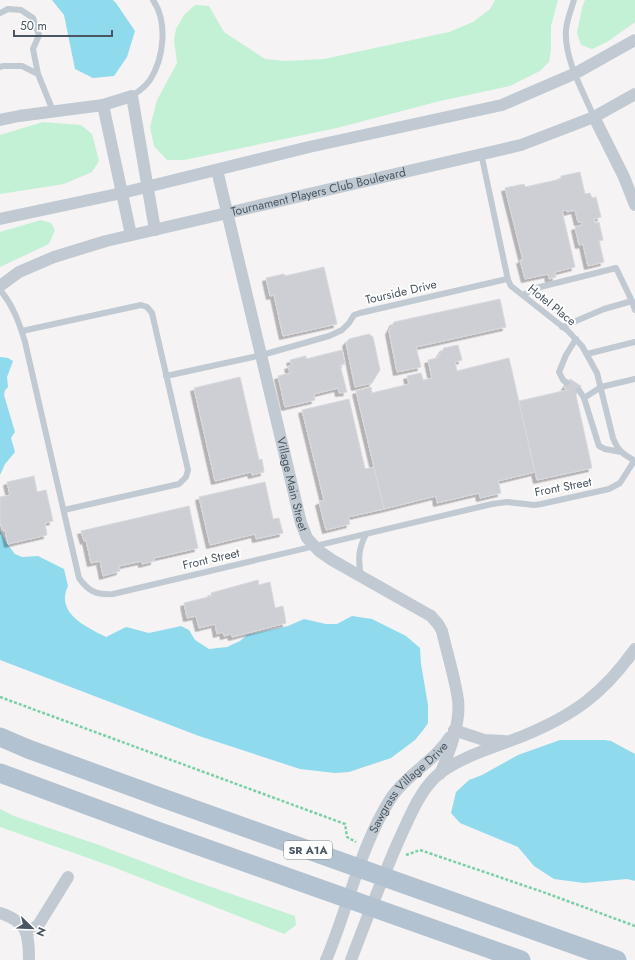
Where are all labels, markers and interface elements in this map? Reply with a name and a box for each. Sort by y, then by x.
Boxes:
scale bar [14,12,112,38]
text: 50 m [20,17,47,35]
street label: Tournament Players Club Boulevard [229,163,408,221]
street label: Tourside Drive [364,275,438,309]
street label: Hotel Place [524,280,580,330]
street label: Village Main Street [272,435,312,534]
street label: Front Street [533,473,593,501]
street label: Front Street [181,544,241,574]
street label: Sawgrass Village Drive [364,738,452,836]
road number: SR A1A [284,841,332,859]
north arrow [12,908,52,948]
text: N [32,925,50,939]

